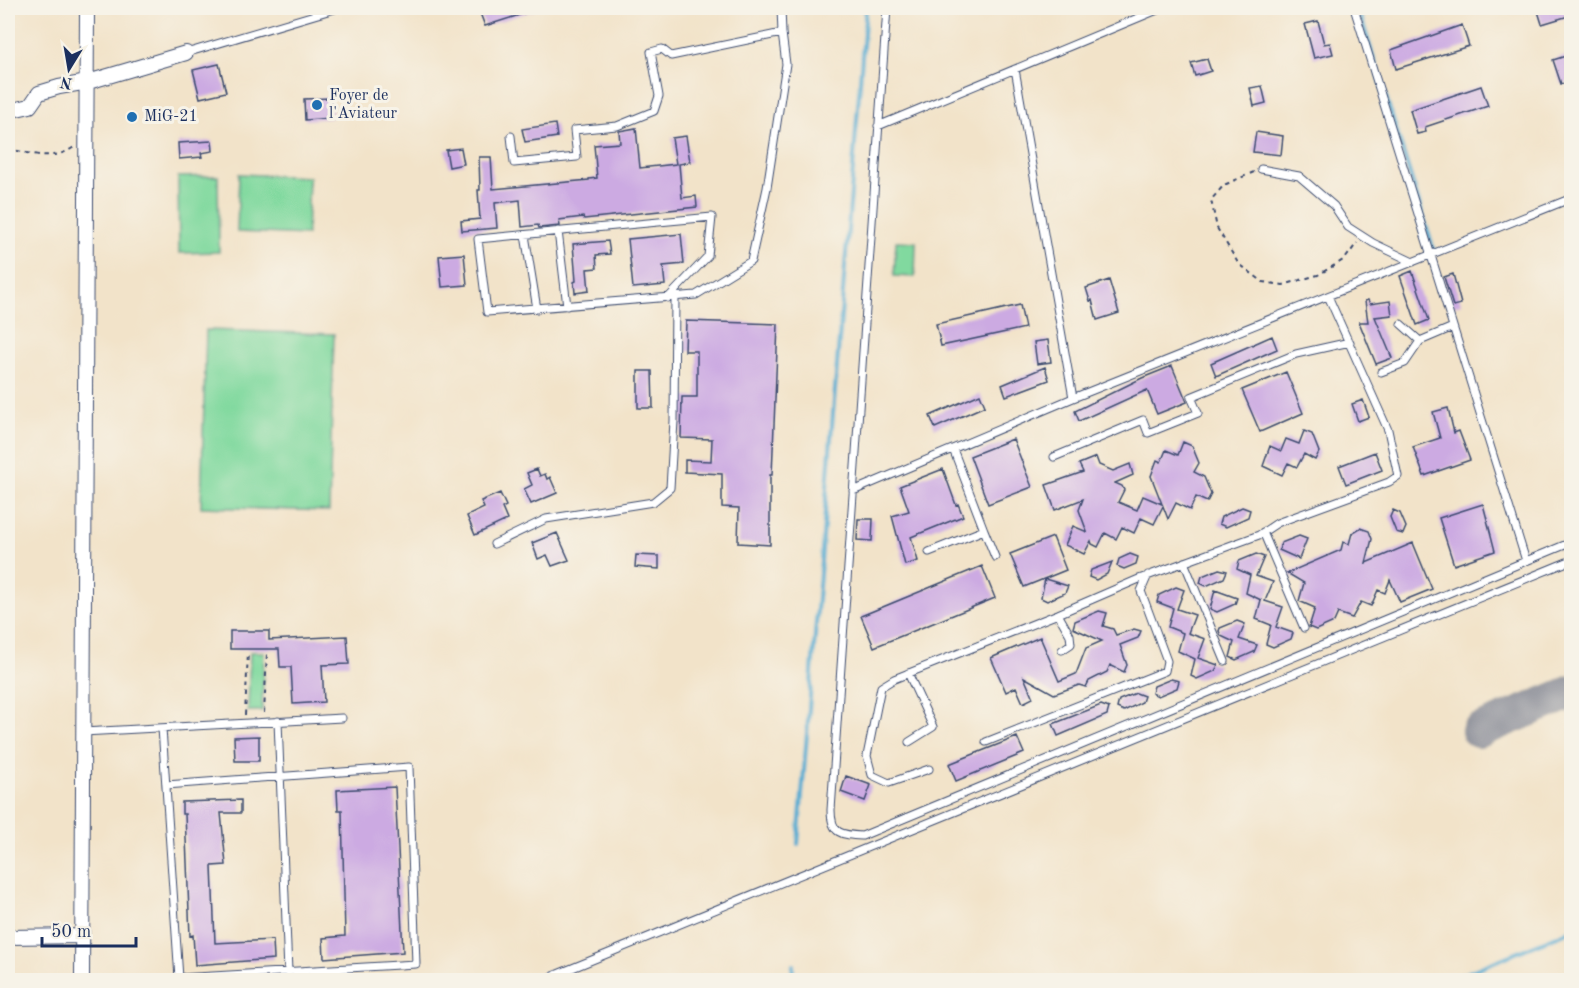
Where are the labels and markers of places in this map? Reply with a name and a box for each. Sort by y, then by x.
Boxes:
place label: Foyer de l'Aviateur [329,88,398,122]
marker: Foyer de l'Aviateur [310,98,324,112]
place label: MiG-21 [144,109,198,125]
marker: MiG-21 [125,110,139,124]

